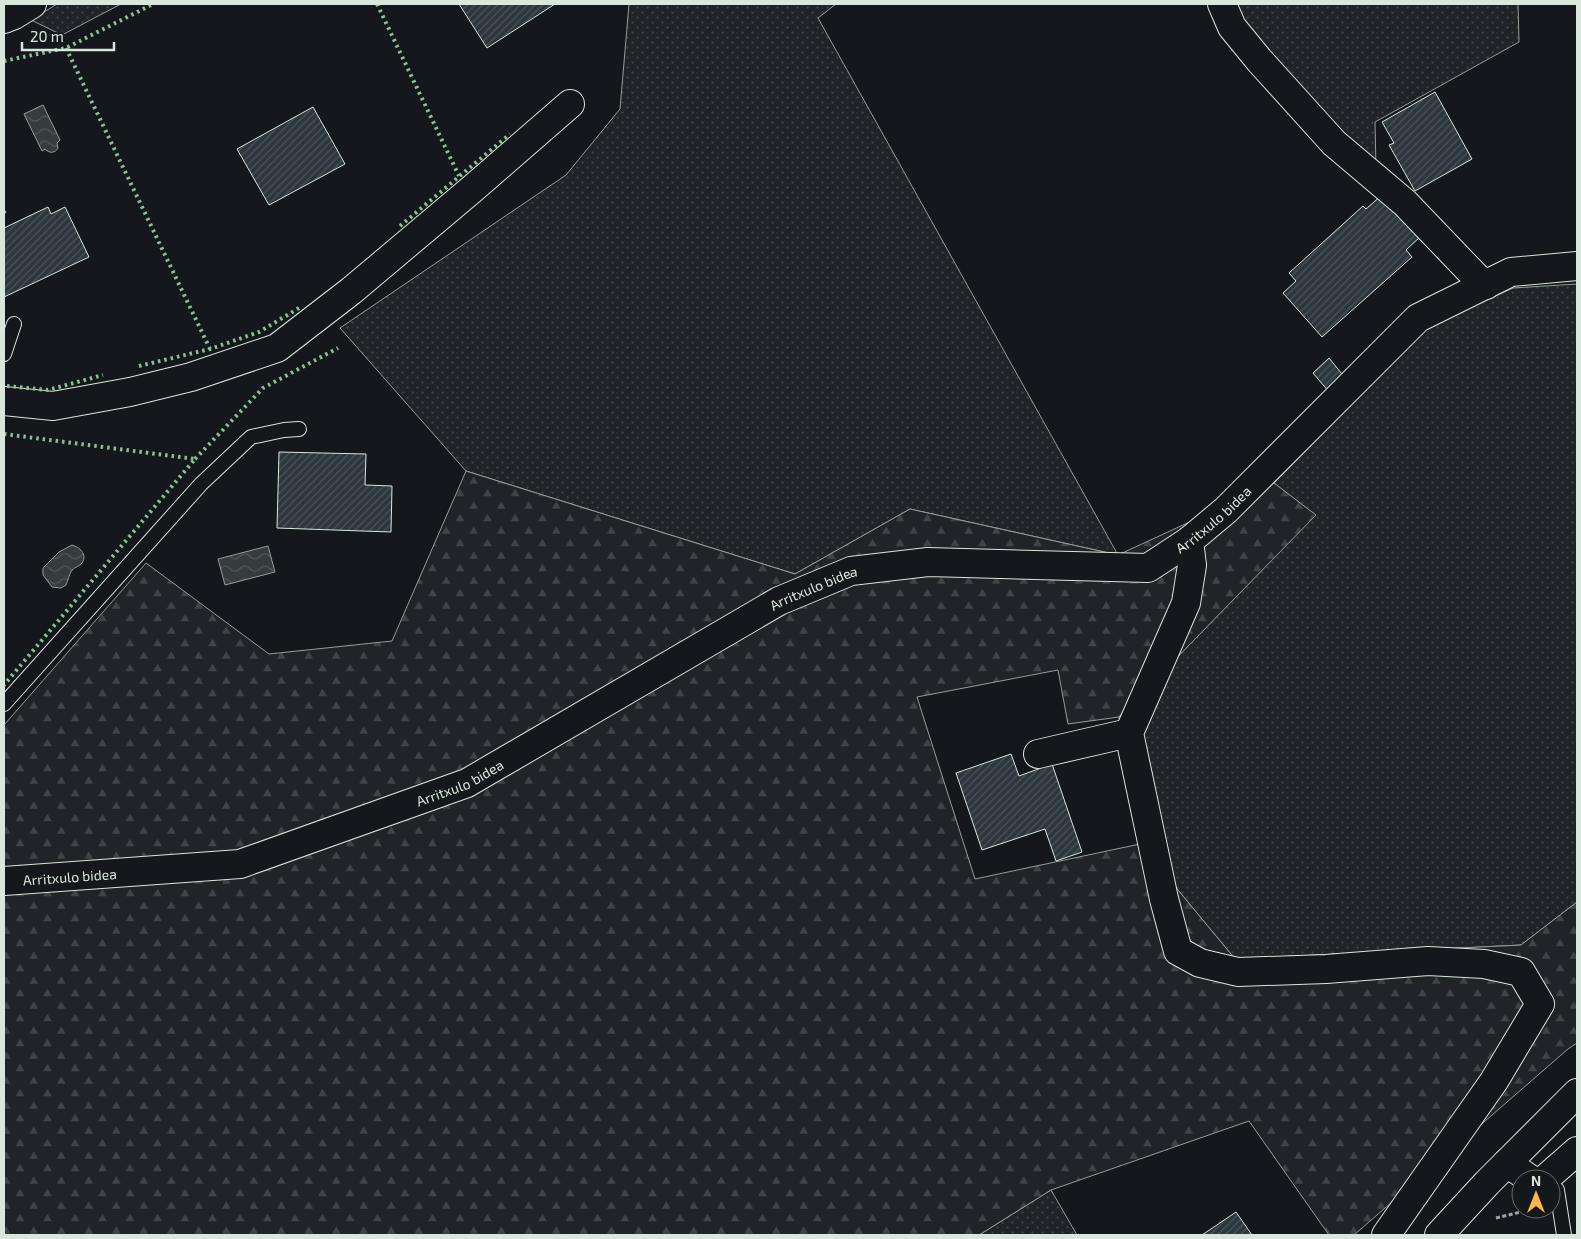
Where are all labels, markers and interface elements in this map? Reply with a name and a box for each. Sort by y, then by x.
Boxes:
scale bar [22,20,115,52]
text: 20 m [30,27,64,45]
street label: Arritxulo bidea [1172,482,1254,556]
street label: Arritxulo bidea [766,562,858,613]
street label: Arritxulo bidea [414,755,506,809]
street label: Arritxulo bidea [22,864,117,888]
north arrow [1511,1169,1561,1219]
text: N [1531,1172,1541,1189]

